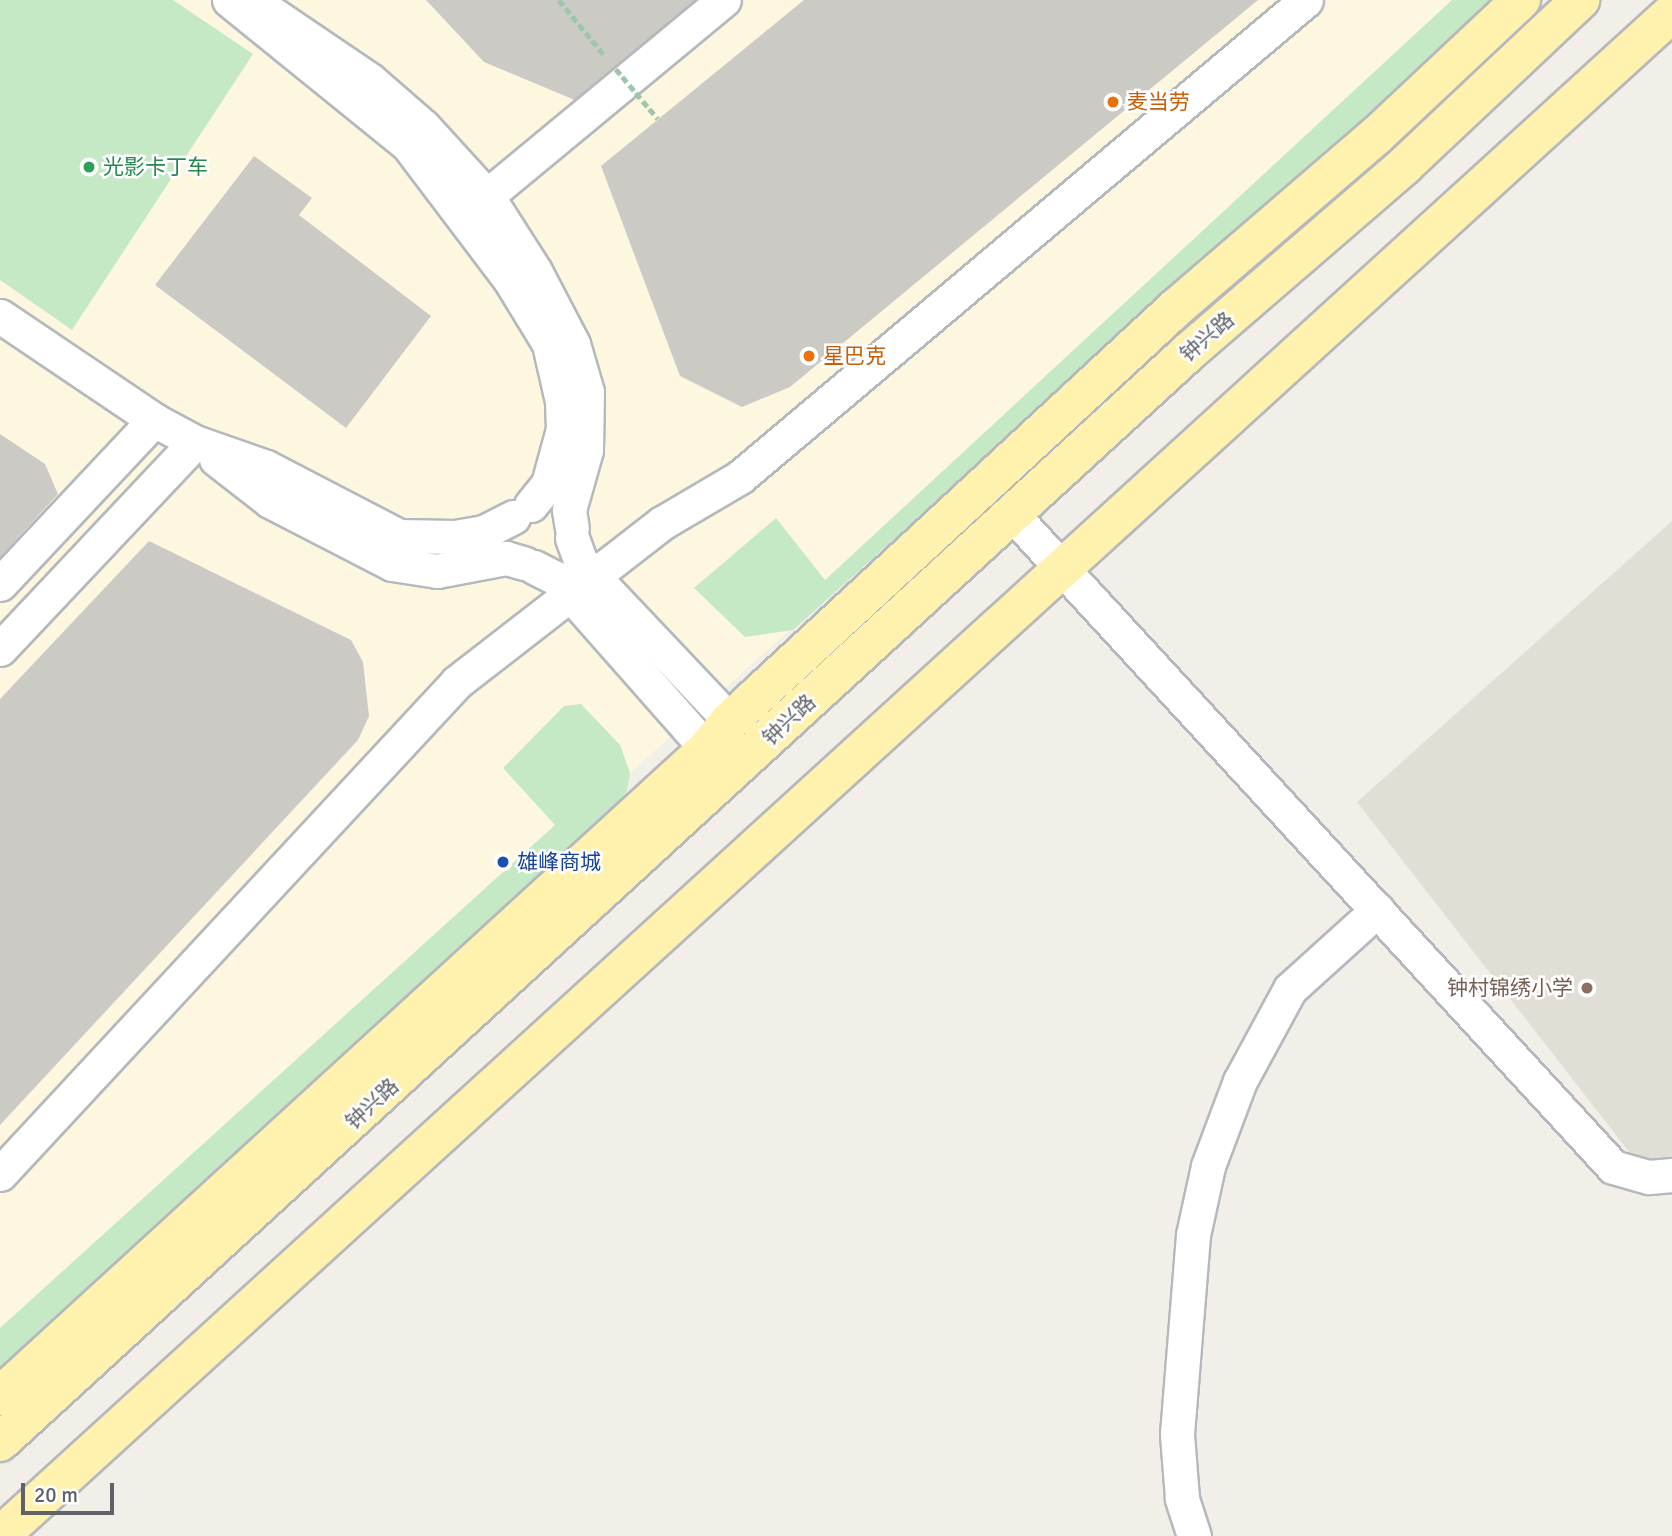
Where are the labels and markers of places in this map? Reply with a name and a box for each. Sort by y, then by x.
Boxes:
place label: 麦当劳 [1127,89,1190,115]
marker: 麦当劳 [1105,94,1121,110]
place label: 光影卡丁车 [103,154,208,180]
marker: 光影卡丁车 [81,159,97,175]
place label: 星巴克 [823,343,886,369]
marker: 星巴克 [801,348,817,364]
place label: 雄峰商城 [517,849,601,875]
marker: 雄峰商城 [495,854,511,870]
place label: 钟村锦绣小学 [1447,975,1573,1001]
marker: 钟村锦绣小学 [1579,980,1595,996]

